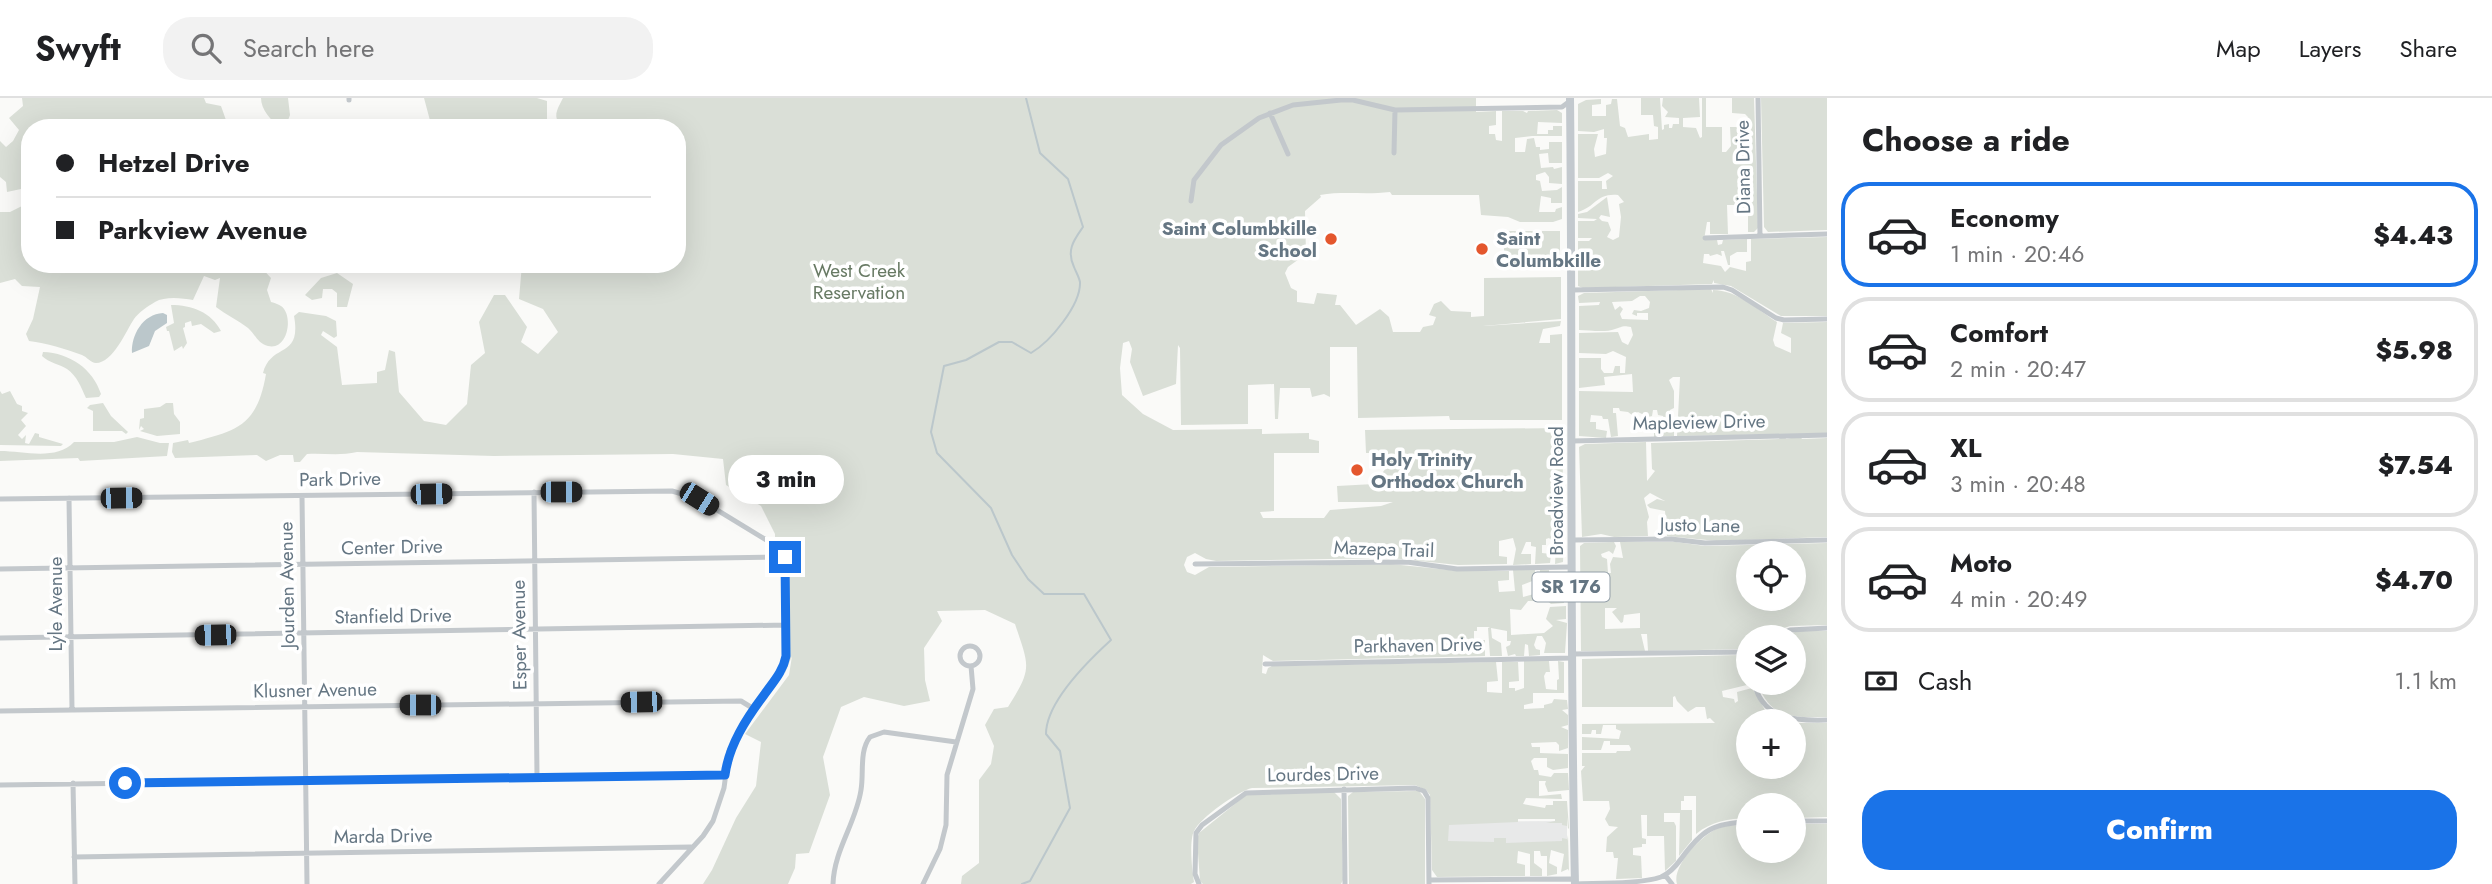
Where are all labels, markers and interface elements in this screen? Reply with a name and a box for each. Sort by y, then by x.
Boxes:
search box [163,17,653,80]
text: Swyft [35,25,121,72]
icon: search [187,29,225,67]
text: Search here [243,29,374,67]
text: Map [2216,31,2261,66]
text: Layers [2299,31,2361,66]
text: Share [2399,31,2457,66]
text: Choose a ride [1862,117,2070,163]
street label: Diana Drive [1729,120,1757,214]
text: Hetzel Drive [98,144,250,182]
text: Economy [1950,199,2059,237]
icon: car [1866,203,1929,266]
text: Parkview Avenue [98,211,307,249]
place label: Saint Columbkille School [1162,215,1317,264]
text: $4.43 [2373,216,2453,254]
place label: Saint Columbkille [1496,225,1601,274]
marker: Saint Columbkille School [1323,231,1339,247]
text: 1 min · 20:46 [1950,237,2084,271]
marker: Saint Columbkille [1474,241,1490,257]
park label: West Creek Reservation [813,257,906,306]
text: Comfort [1950,314,2048,352]
icon: car [1866,318,1929,381]
text: $5.98 [2376,331,2453,369]
text: 2 min · 20:47 [1950,352,2086,386]
street label: Mapleview Drive [1632,407,1766,437]
street label: Broadview Road [1543,426,1570,556]
text: XL [1950,429,1982,467]
icon: car [1866,433,1929,496]
place label: Holy Trinity Orthodox Church [1371,446,1524,495]
text: $7.54 [2378,446,2453,484]
callout: 3 min [727,456,843,504]
text: 3 min [756,462,816,496]
marker: Holy Trinity Orthodox Church [1349,462,1365,478]
street label: Park Drive [299,465,381,493]
text: 3 min · 20:48 [1950,467,2086,501]
car [676,479,723,519]
car [541,482,583,503]
car [410,483,453,505]
car [100,487,143,509]
street label: Justo Lane [1657,511,1741,539]
street label: Jourden Avenue [272,521,302,652]
street label: Center Drive [341,533,443,561]
street label: Mazepa Trail [1333,534,1435,564]
route end [769,541,801,573]
map controls [1736,541,1806,863]
button: locate [1736,541,1806,611]
text: Moto [1950,544,2012,582]
icon: car [1866,548,1929,611]
street label: Lyle Avenue [42,556,69,652]
text: $4.70 [2375,561,2453,599]
road number: SR 176 [1532,573,1610,602]
street label: Esper Avenue [505,579,533,690]
text: 4 min · 20:49 [1950,582,2087,616]
street label: Stanfield Drive [334,601,452,631]
car [194,624,237,646]
button: layers [1736,625,1806,695]
street label: Parkhaven Drive [1353,630,1483,660]
icon: cash [1862,662,1900,700]
text: Cash [1918,662,1972,700]
text: 1.1 km [2394,664,2457,698]
street label: Klusner Avenue [253,675,377,705]
car [620,691,663,713]
car [400,695,442,716]
button: + [1736,709,1806,779]
street label: Lourdes Drive [1267,760,1379,788]
route start [109,767,141,799]
button: Confirm [1862,790,2457,870]
button: − [1736,793,1806,863]
street label: Marda Drive [333,822,433,850]

